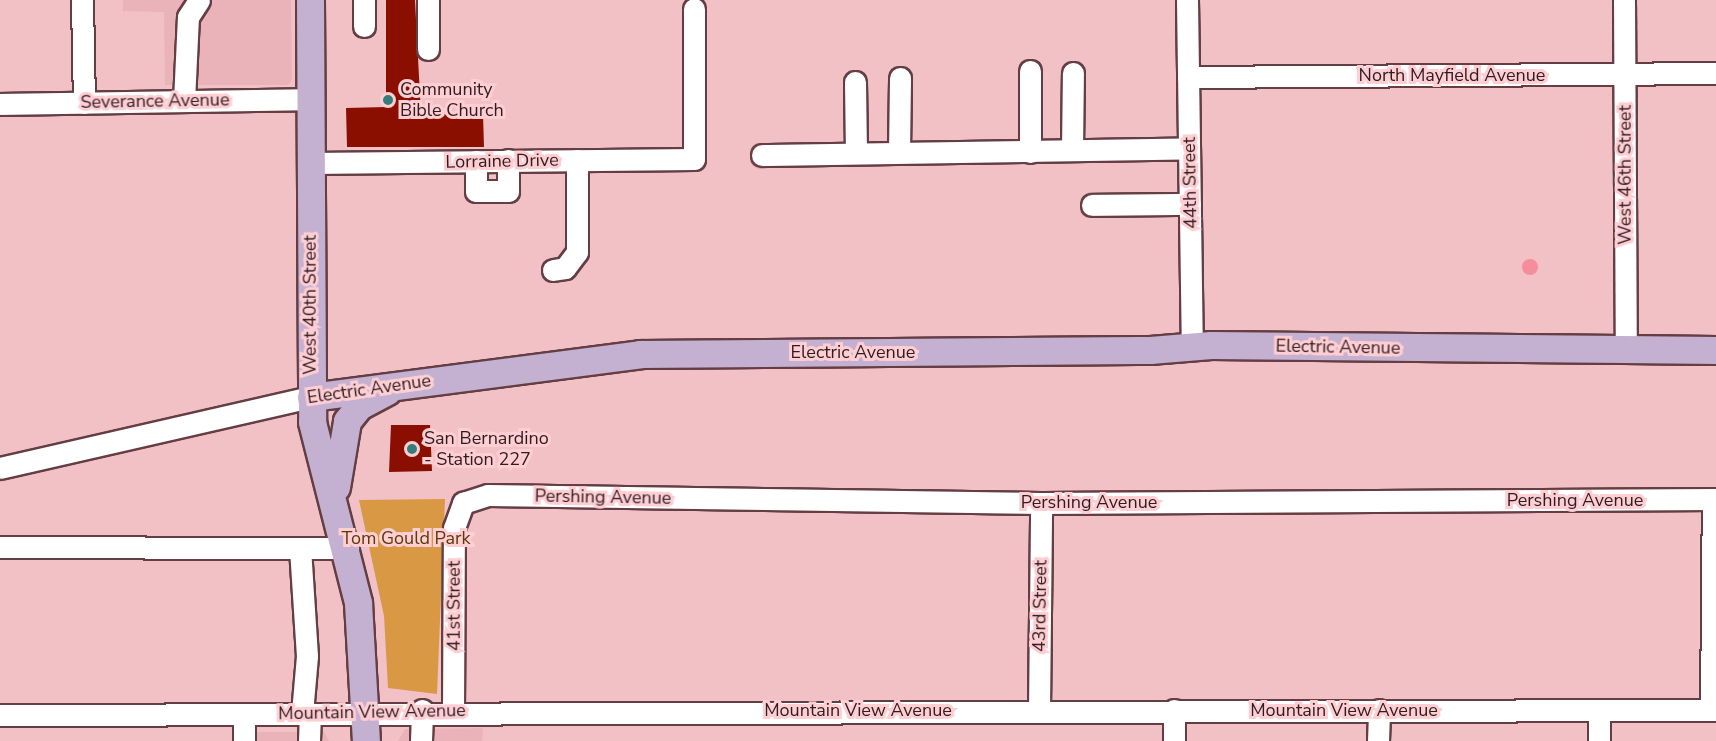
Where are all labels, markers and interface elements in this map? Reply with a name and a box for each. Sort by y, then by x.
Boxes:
street label: North Mayfield Avenue [1359,64,1545,86]
place label: Community Bible Church [400,79,504,122]
street label: Severance Avenue [80,89,230,113]
marker: Community Bible Church [381,93,395,107]
street label: West 46th Street [1614,105,1636,245]
street label: 44th Street [1178,137,1202,229]
street label: Lorraine Drive [445,149,559,173]
street label: West 40th Street [299,235,321,375]
street label: Electric Avenue [1275,335,1401,359]
street label: Electric Avenue [791,341,915,363]
street label: Electric Avenue [306,370,432,408]
place label: San Bernardino - Station 227 [424,428,549,470]
marker: San Bernardino - Station 227 [405,442,419,456]
street label: Pershing Avenue [535,485,671,509]
street label: Pershing Avenue [1507,489,1643,511]
street label: Pershing Avenue [1021,491,1157,513]
park label: Tom Gould Park [342,527,470,549]
street label: 43rd Street [1028,560,1052,652]
street label: 41st Street [443,561,465,651]
street label: Mountain View Avenue [764,699,952,721]
street label: Mountain View Avenue [1250,699,1438,721]
street label: Mountain View Avenue [278,700,466,724]

